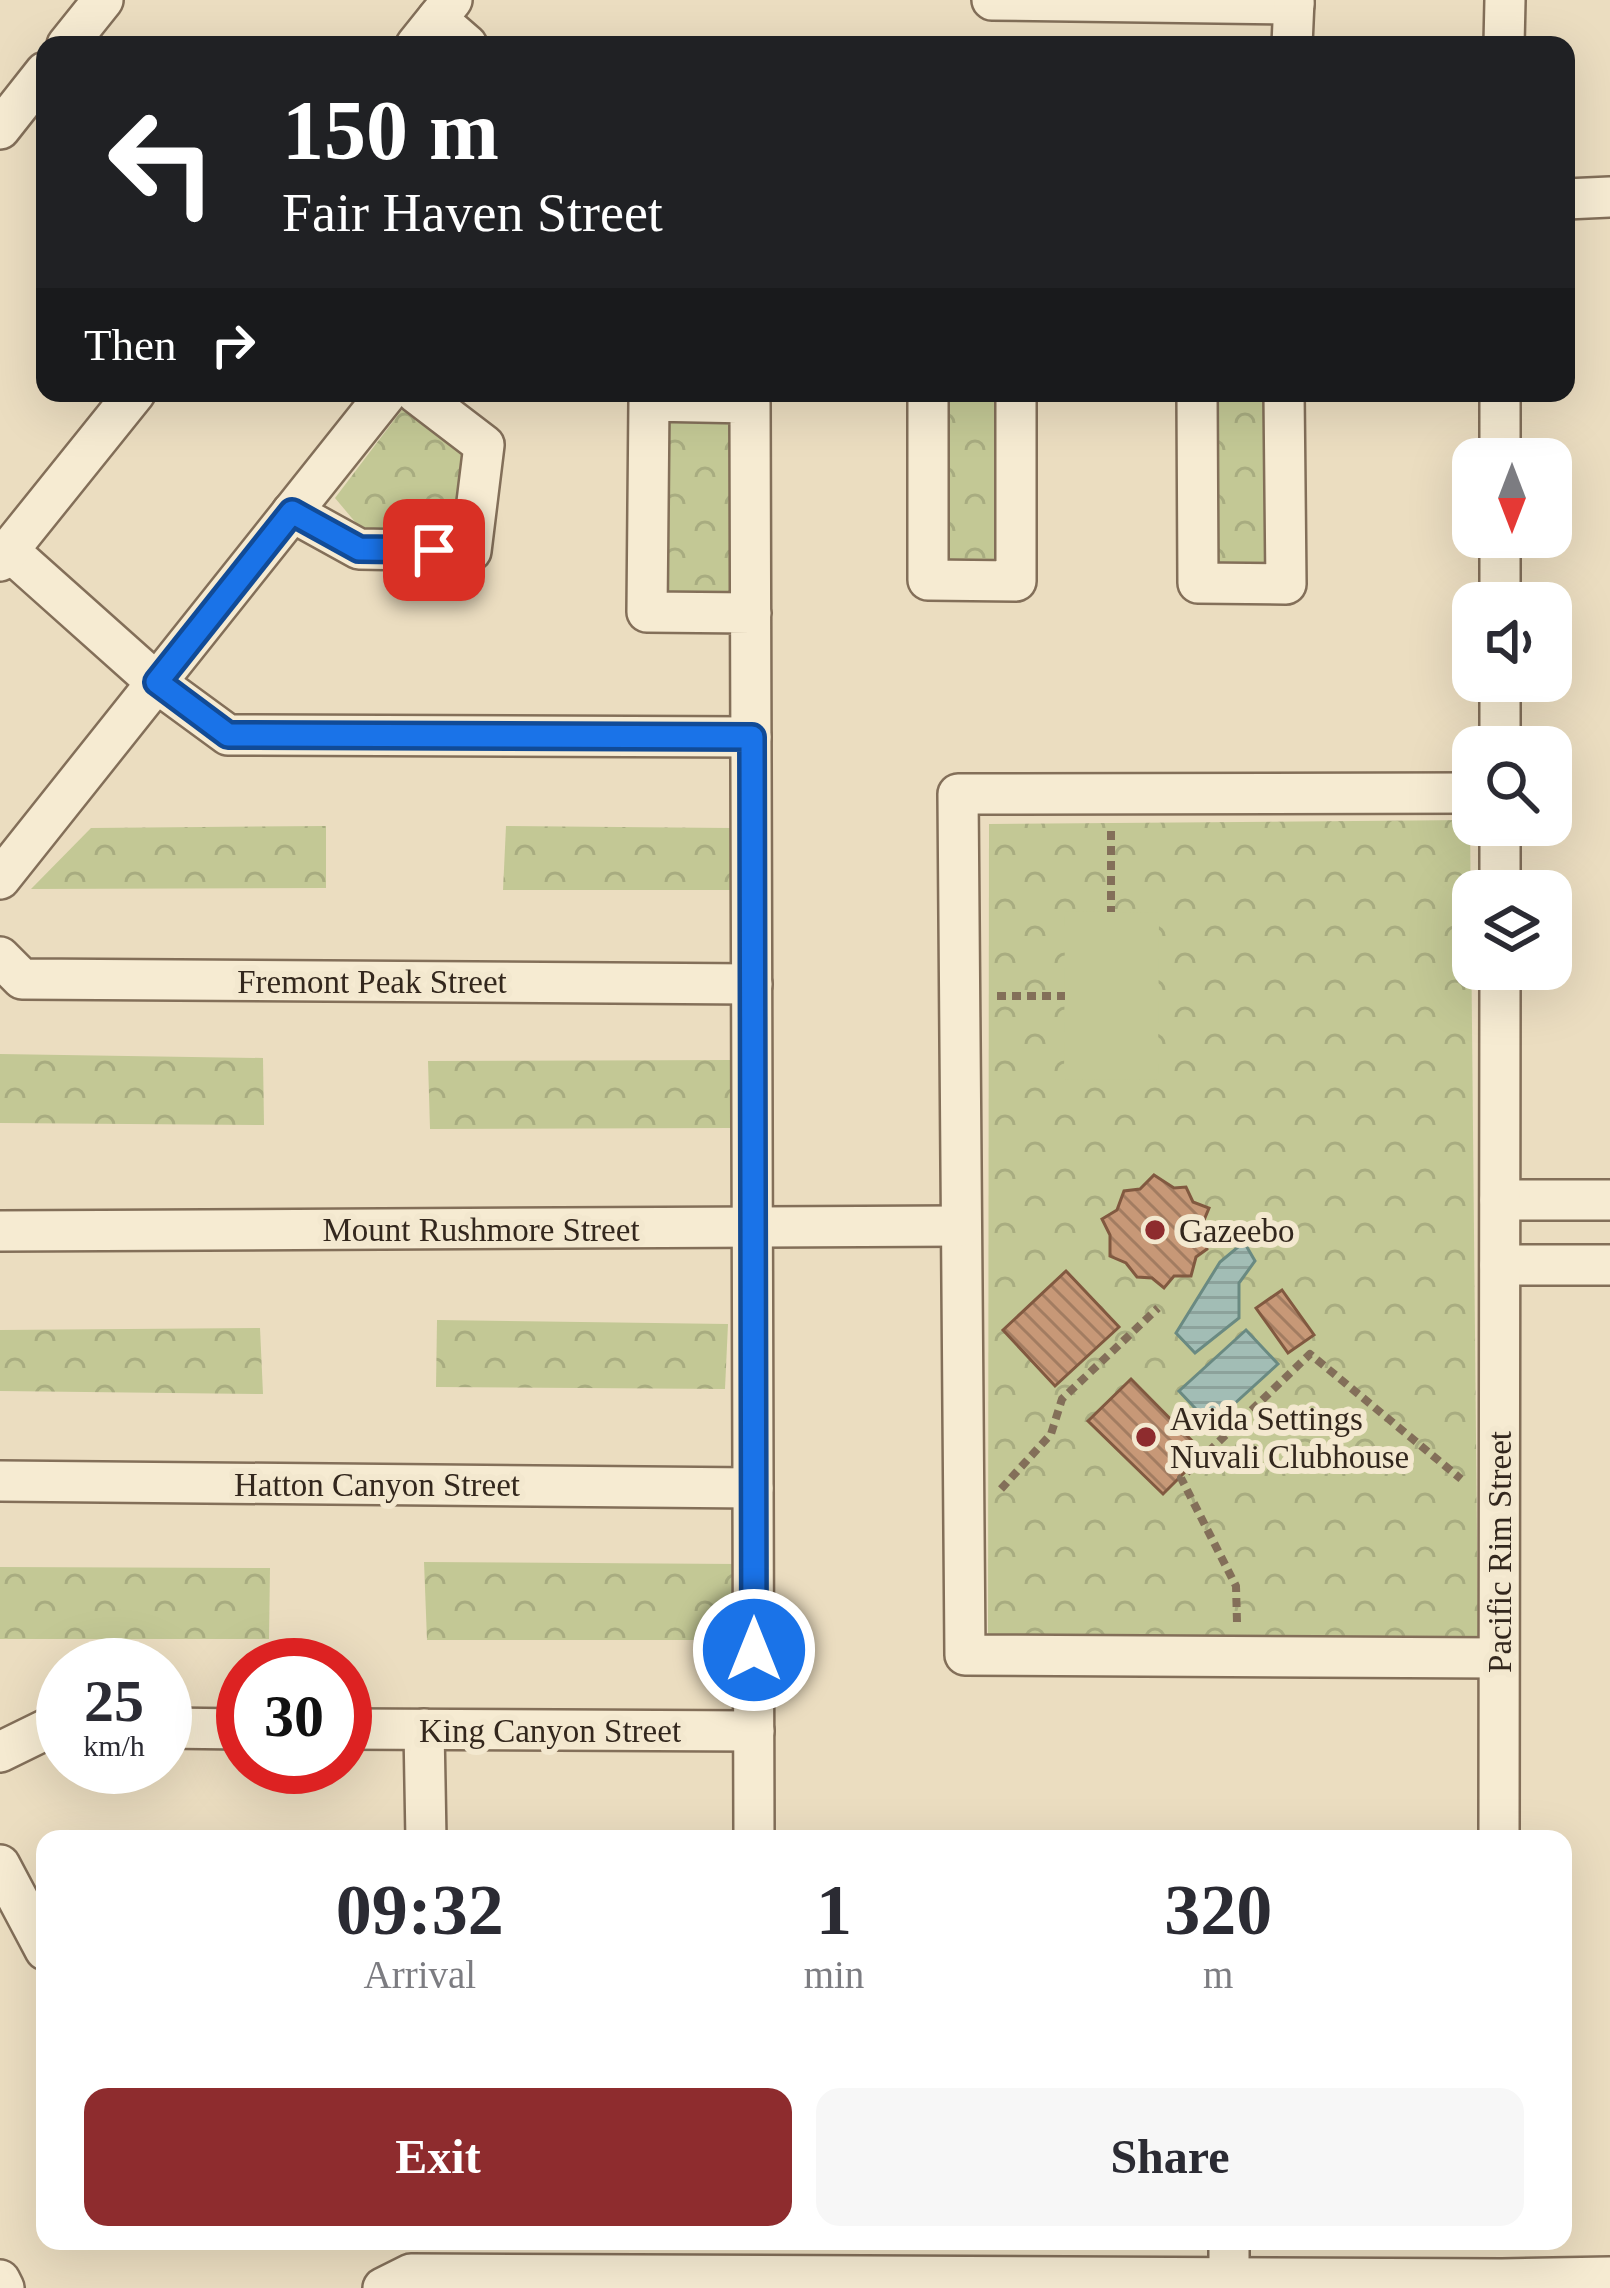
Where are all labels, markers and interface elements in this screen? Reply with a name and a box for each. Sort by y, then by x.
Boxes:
icon: left [84,84,240,240]
text: 150 m [282,84,499,177]
text: Fair Haven Street [282,183,663,243]
icon: right [200,312,266,378]
text: Then [84,320,176,370]
north arrow [1452,438,1572,558]
map controls [1452,438,1572,990]
pin [383,499,485,601]
icon: arrive [401,517,467,583]
button: sound [1452,582,1572,702]
button: search [1452,726,1572,846]
button: layers [1452,870,1572,990]
street label: Fremont Peak Street [237,964,507,1000]
street label: Mount Rushmore Street [322,1212,640,1248]
place label: Gazeebo [1179,1213,1294,1249]
marker: Gazeebo [1142,1217,1168,1243]
place label: Avida Settings Nuvali Clubhouse [1170,1401,1409,1475]
marker: Avida Settings Nuvali Clubhouse [1133,1424,1159,1450]
street label: Pacific Rim Street [1482,1431,1518,1673]
street label: Hatton Canyon Street [234,1467,520,1503]
position arrow [691,1587,817,1713]
speed limit sign: 30 [216,1638,372,1794]
text: 25 [84,1668,144,1734]
street label: King Canyon Street [419,1713,681,1749]
text: km/h [83,1729,145,1762]
text: 09:32 [336,1870,504,1950]
text: 1 [816,1870,852,1950]
text: 320 [1164,1870,1272,1950]
text: Arrival [364,1953,476,1996]
text: min [804,1953,864,1996]
text: m [1203,1953,1233,1996]
button: Exit [84,2088,792,2226]
button: Share [816,2088,1524,2226]

